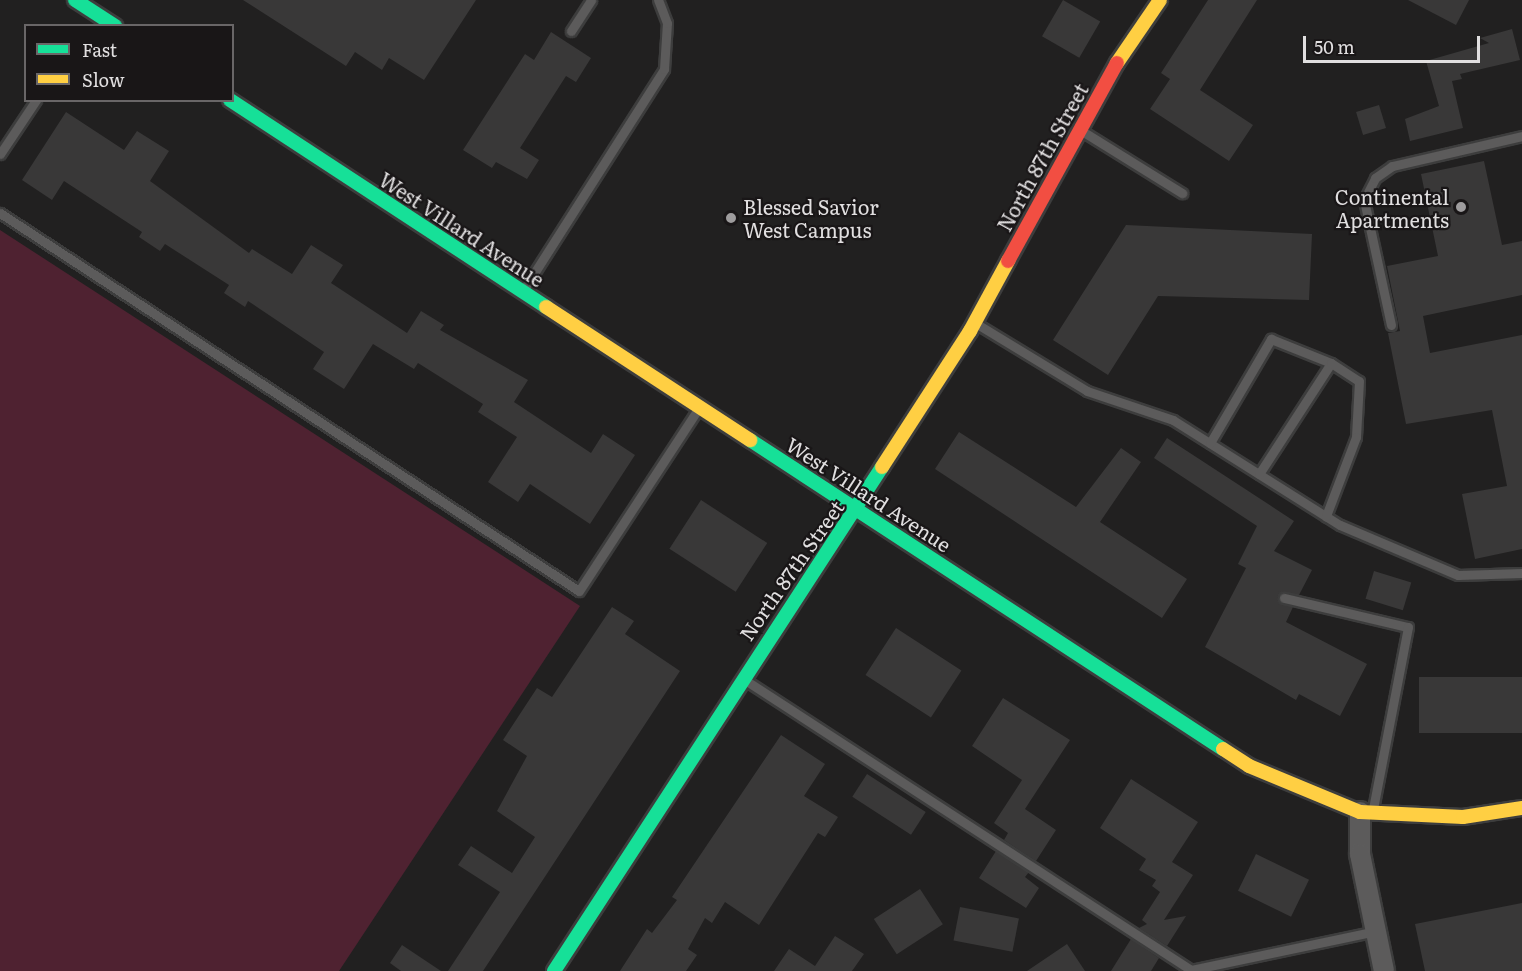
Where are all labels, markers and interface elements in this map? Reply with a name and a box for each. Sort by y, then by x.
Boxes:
legend [24,24,234,102]
scale bar [1306,24,1483,62]
text: 50 m [1314,33,1355,60]
text: Fast [82,36,117,63]
text: Slow [82,66,124,93]
street label: North 87th Street [991,79,1093,235]
street label: West Villard Avenue [375,167,549,291]
place label: Continental Apartments [1335,184,1449,231]
place label: Blessed Savior West Campus [743,195,879,242]
marker: Continental Apartments [1454,200,1468,214]
marker: Blessed Savior West Campus [724,211,738,225]
street label: West Villard Avenue [782,432,956,556]
street label: North 87th Street [734,495,848,645]

